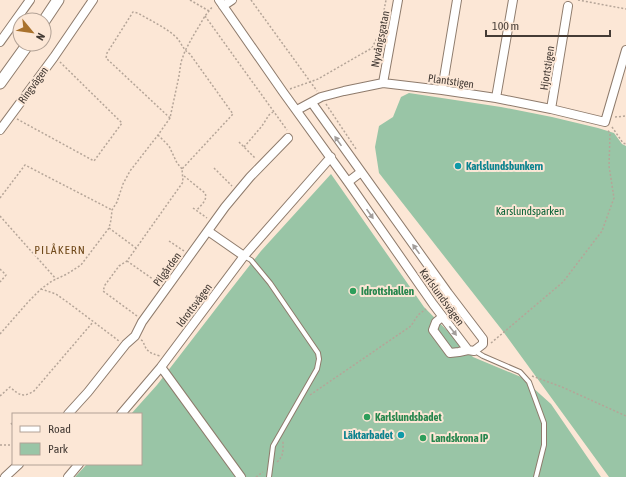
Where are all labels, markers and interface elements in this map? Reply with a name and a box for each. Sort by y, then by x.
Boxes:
street label: Nyvångsgatan [369,10,391,68]
north arrow [12,12,52,52]
scale bar [486,12,610,38]
text: 100 m [492,19,519,33]
text: N [34,31,48,43]
street label: Hjortstigen [538,45,556,91]
street label: Ringvägen [16,64,50,106]
street label: Plantstigen [427,72,475,90]
one-way arrow [334,136,342,146]
place label: Karlslundsbunkern [466,160,543,172]
marker: Karlslundsbunkern [453,161,463,171]
park label: Karslundsparken [496,205,564,217]
one-way arrow [366,208,374,219]
district label: PILÅKERN [34,243,86,257]
one-way arrow [412,243,420,254]
street label: Pilgården [151,250,183,288]
street label: Karlslundsvägen [417,266,467,328]
street label: Idrottsvägen [174,281,214,329]
place label: Idrottshallen [361,285,414,297]
marker: Idrottshallen [348,286,358,296]
one-way arrow [449,326,458,337]
place label: Karlslundsbadet [375,411,443,423]
marker: Karlslundsbadet [362,412,372,422]
legend [12,413,142,465]
text: Road [48,422,71,436]
place label: Läktarbadet [344,429,394,441]
marker: Läktarbadet [396,430,406,440]
place label: Landskrona IP [431,432,489,444]
marker: Landskrona IP [418,433,428,443]
text: Park [48,442,69,456]

